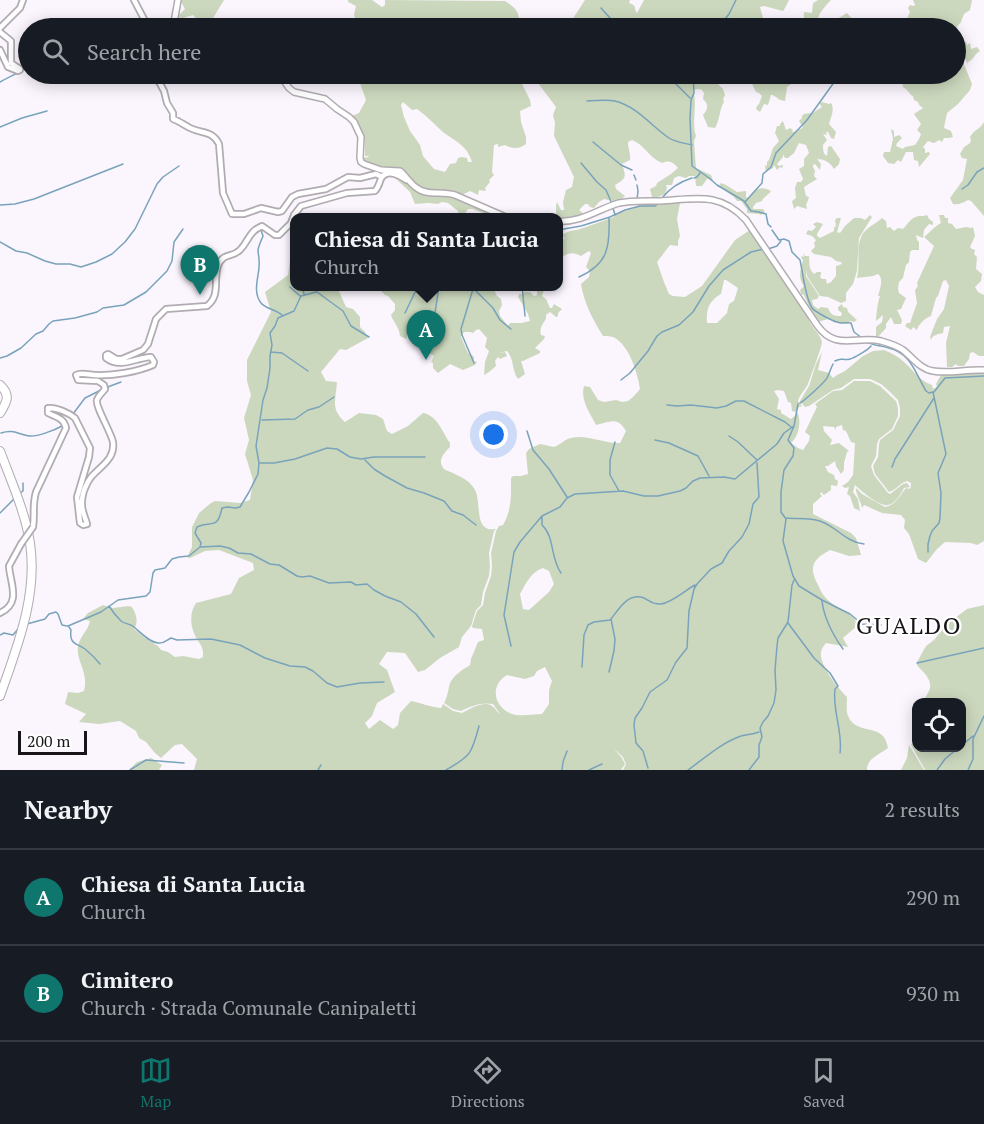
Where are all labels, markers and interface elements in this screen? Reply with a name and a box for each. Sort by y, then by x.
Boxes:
search box [18,18,966,84]
icon: search [39,35,72,68]
text: Search here [87,37,201,66]
popup [290,213,563,291]
text: Chiesa di Santa Lucia [314,224,539,253]
pin: B [180,246,220,295]
text: Church [314,253,379,280]
pin: A [406,310,446,360]
your location [479,420,508,449]
district label: GUALDO [856,609,962,641]
map controls [912,698,966,752]
button: locate [912,698,966,752]
scale bar [18,728,87,756]
text: 200 m [27,730,70,752]
text: Nearby [24,792,112,826]
text: 2 results [885,796,960,823]
text: Chiesa di Santa Lucia [81,869,306,898]
text: A [36,884,51,911]
text: 290 m [906,884,960,911]
text: Church [81,898,146,925]
text: Cimitero [81,965,173,994]
text: B [37,980,50,1007]
text: 930 m [906,980,960,1007]
text: Church · Strada Comunale Canipaletti [81,994,417,1021]
tab: Map [139,1054,172,1112]
tab: Directions [451,1054,525,1112]
tab: Saved [803,1054,845,1112]

